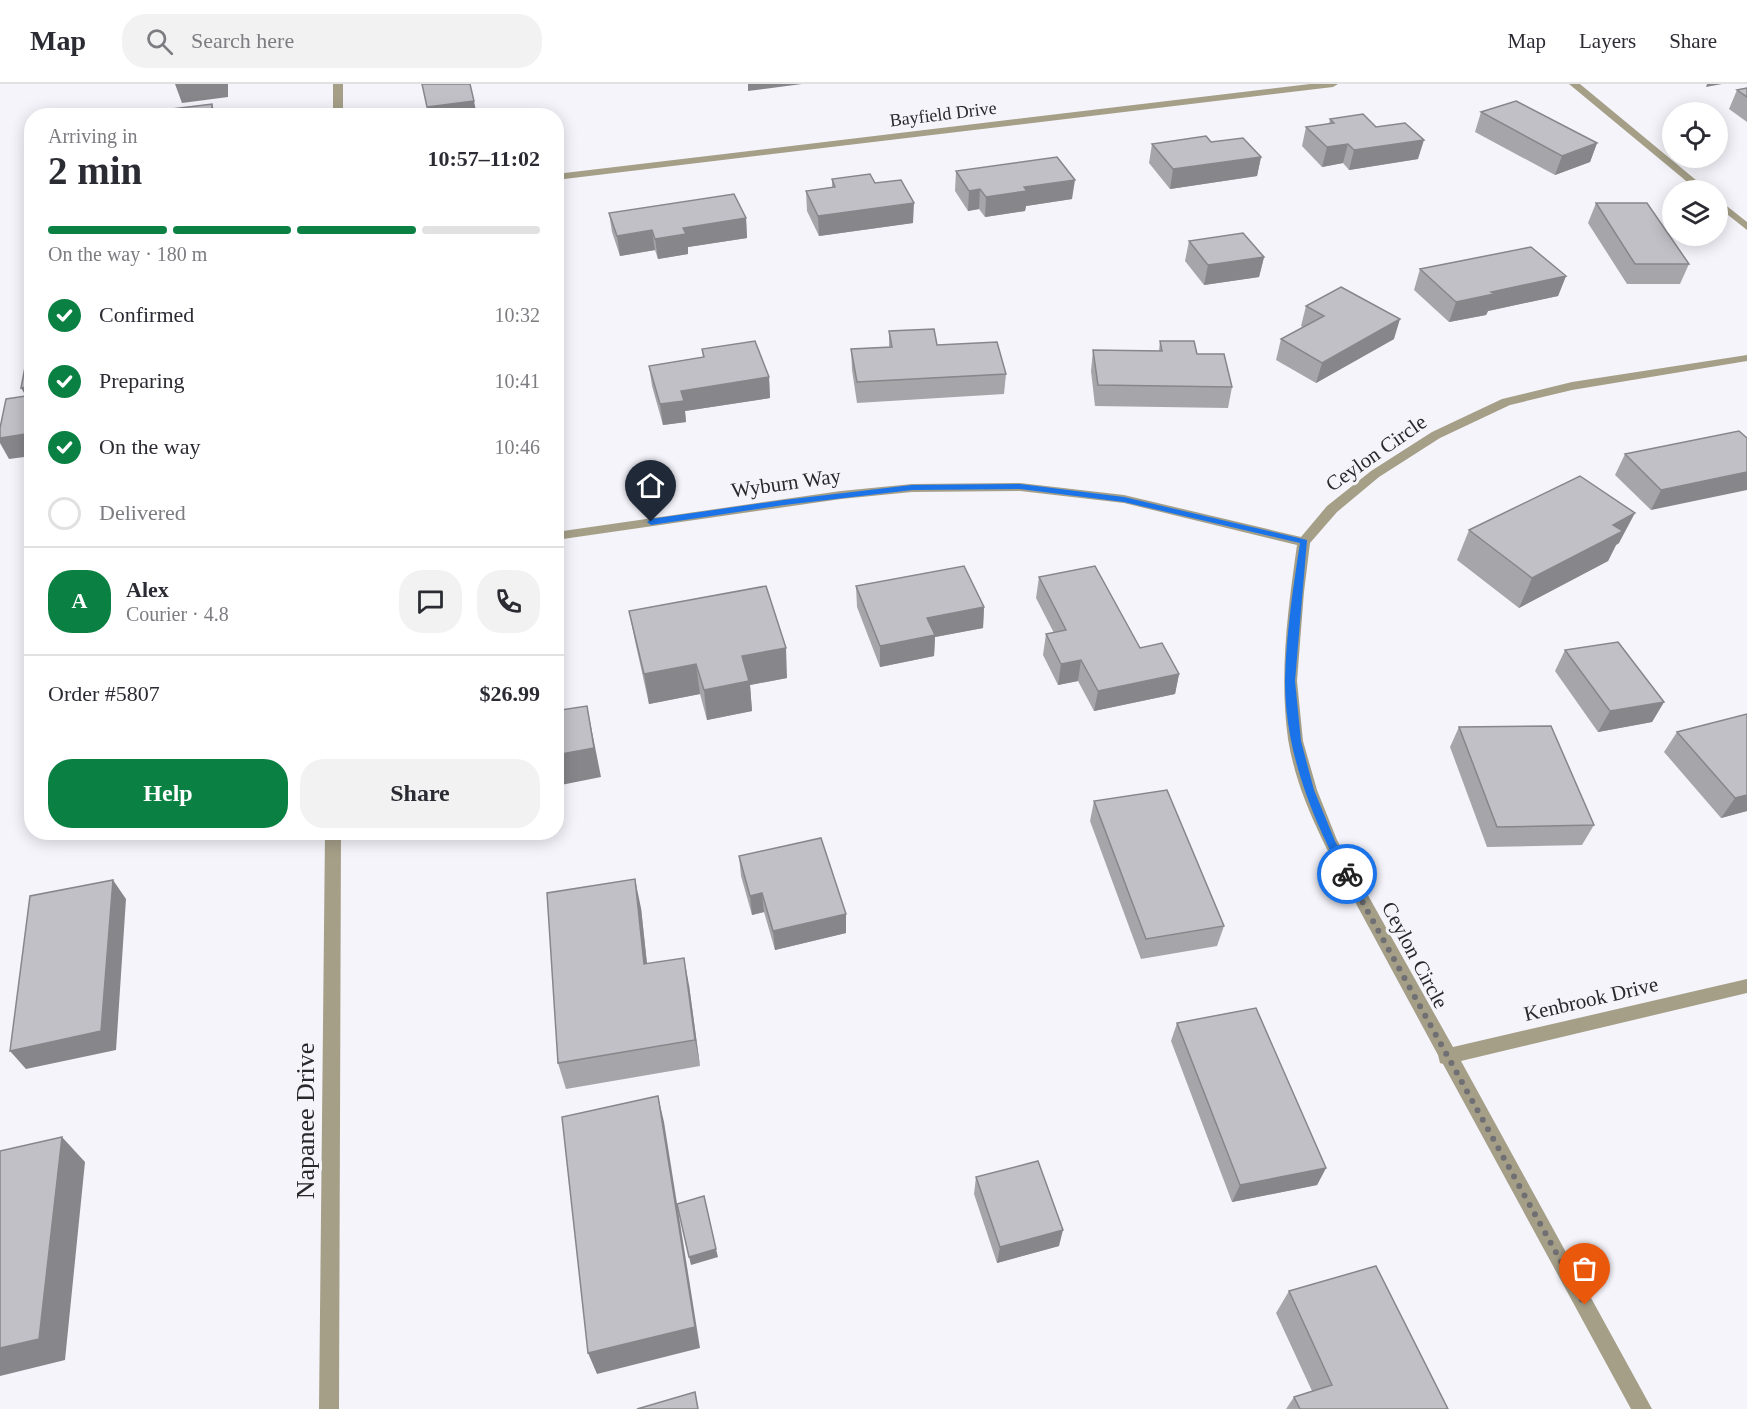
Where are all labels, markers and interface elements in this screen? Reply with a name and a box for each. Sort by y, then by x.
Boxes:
search box [122,14,542,68]
text: Map [30,25,86,56]
icon: search [143,25,176,58]
text: Search here [191,28,294,53]
text: Map [1508,29,1546,53]
text: Layers [1579,29,1636,53]
text: Share [1669,29,1717,53]
street label: Bayfield Drive [888,98,998,130]
map controls [1662,102,1728,246]
button: locate [1662,102,1728,168]
text: Arriving in [48,125,137,147]
text: 10:57–11:02 [428,146,540,171]
text: 2 min [48,149,142,192]
button: layers [1662,180,1728,246]
text: On the way · 180 m [48,243,207,265]
icon: check [48,299,81,332]
text: Confirmed [99,302,194,327]
text: 10:32 [494,304,540,326]
icon: check [48,365,81,398]
text: Preparing [99,368,185,393]
text: 10:41 [494,370,540,392]
street label: Ceylon Circle [1321,410,1431,496]
icon: check [48,431,81,464]
text: On the way [99,434,200,459]
text: 10:46 [494,436,540,458]
pin [625,460,676,522]
street label: Wyburn Way [730,463,843,503]
icon: home [634,469,667,502]
text: Delivered [99,500,186,525]
button: chat [399,570,462,633]
button: phone [477,570,540,633]
text: Alex [126,577,169,602]
text: A [72,588,87,613]
text: Courier · 4.8 [126,603,229,625]
text: Order #5807 [48,681,160,706]
text: $26.99 [480,681,540,706]
button: Help [48,759,288,828]
button: Share [300,759,540,828]
courier [1317,844,1377,904]
icon: bike [1331,858,1364,891]
street label: Ceylon Circle [1377,898,1453,1012]
street label: Kenbrook Drive [1522,972,1660,1026]
street label: Napanee Drive [291,1043,320,1199]
pin [1559,1243,1610,1305]
icon: bag [1568,1252,1601,1285]

